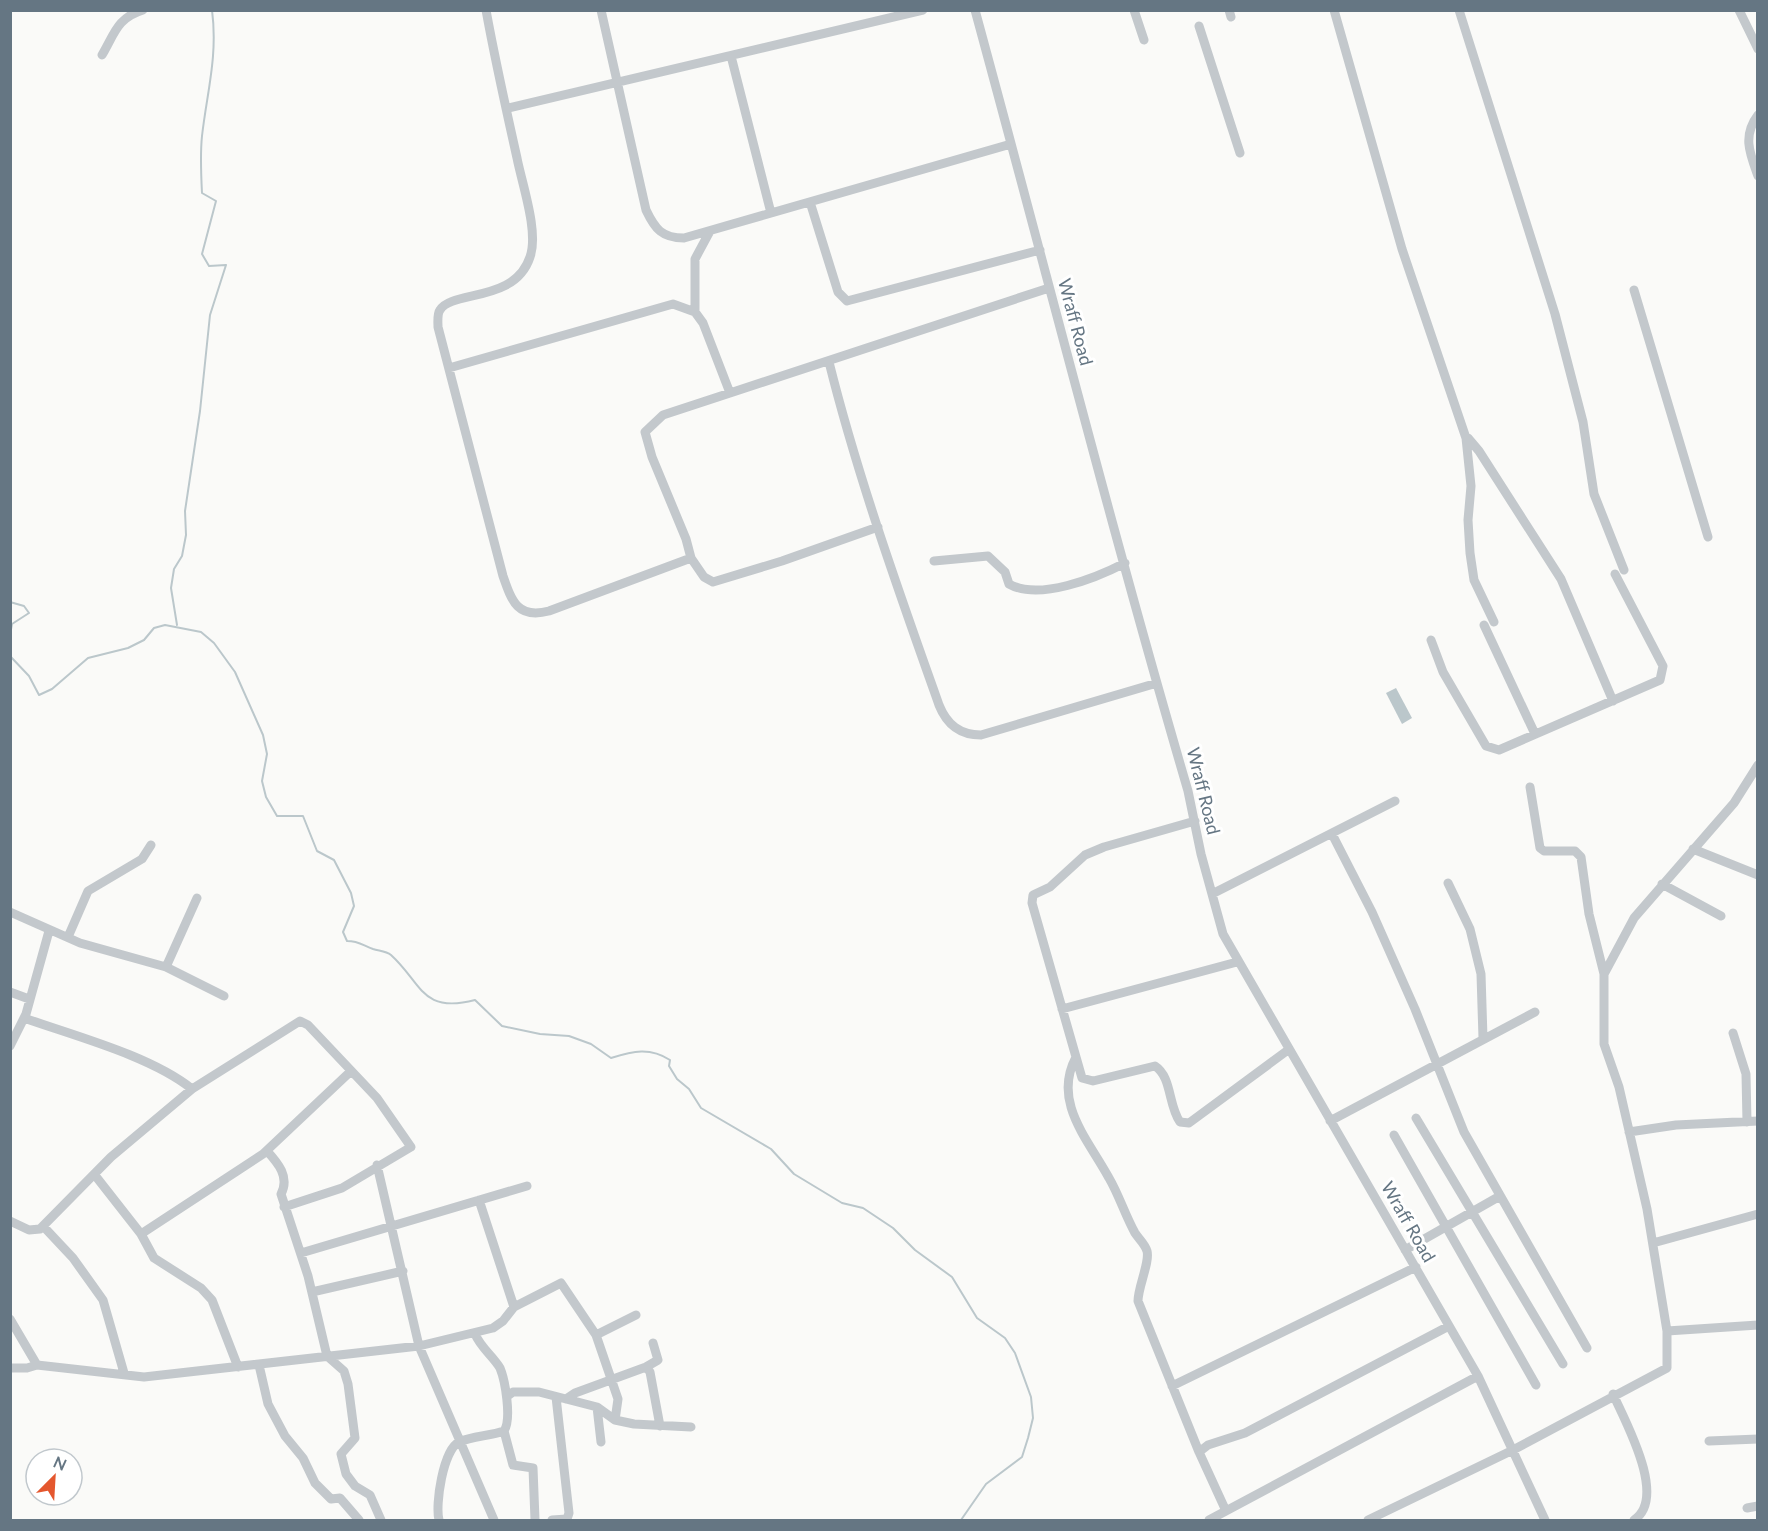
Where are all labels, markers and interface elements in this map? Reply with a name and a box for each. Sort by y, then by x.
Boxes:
street label: Wraff Road [1054,276,1098,368]
street label: Wraff Road [1182,745,1225,837]
street label: Wraff Road [1377,1177,1441,1266]
north arrow [24,1447,84,1507]
text: N [51,1452,70,1474]

